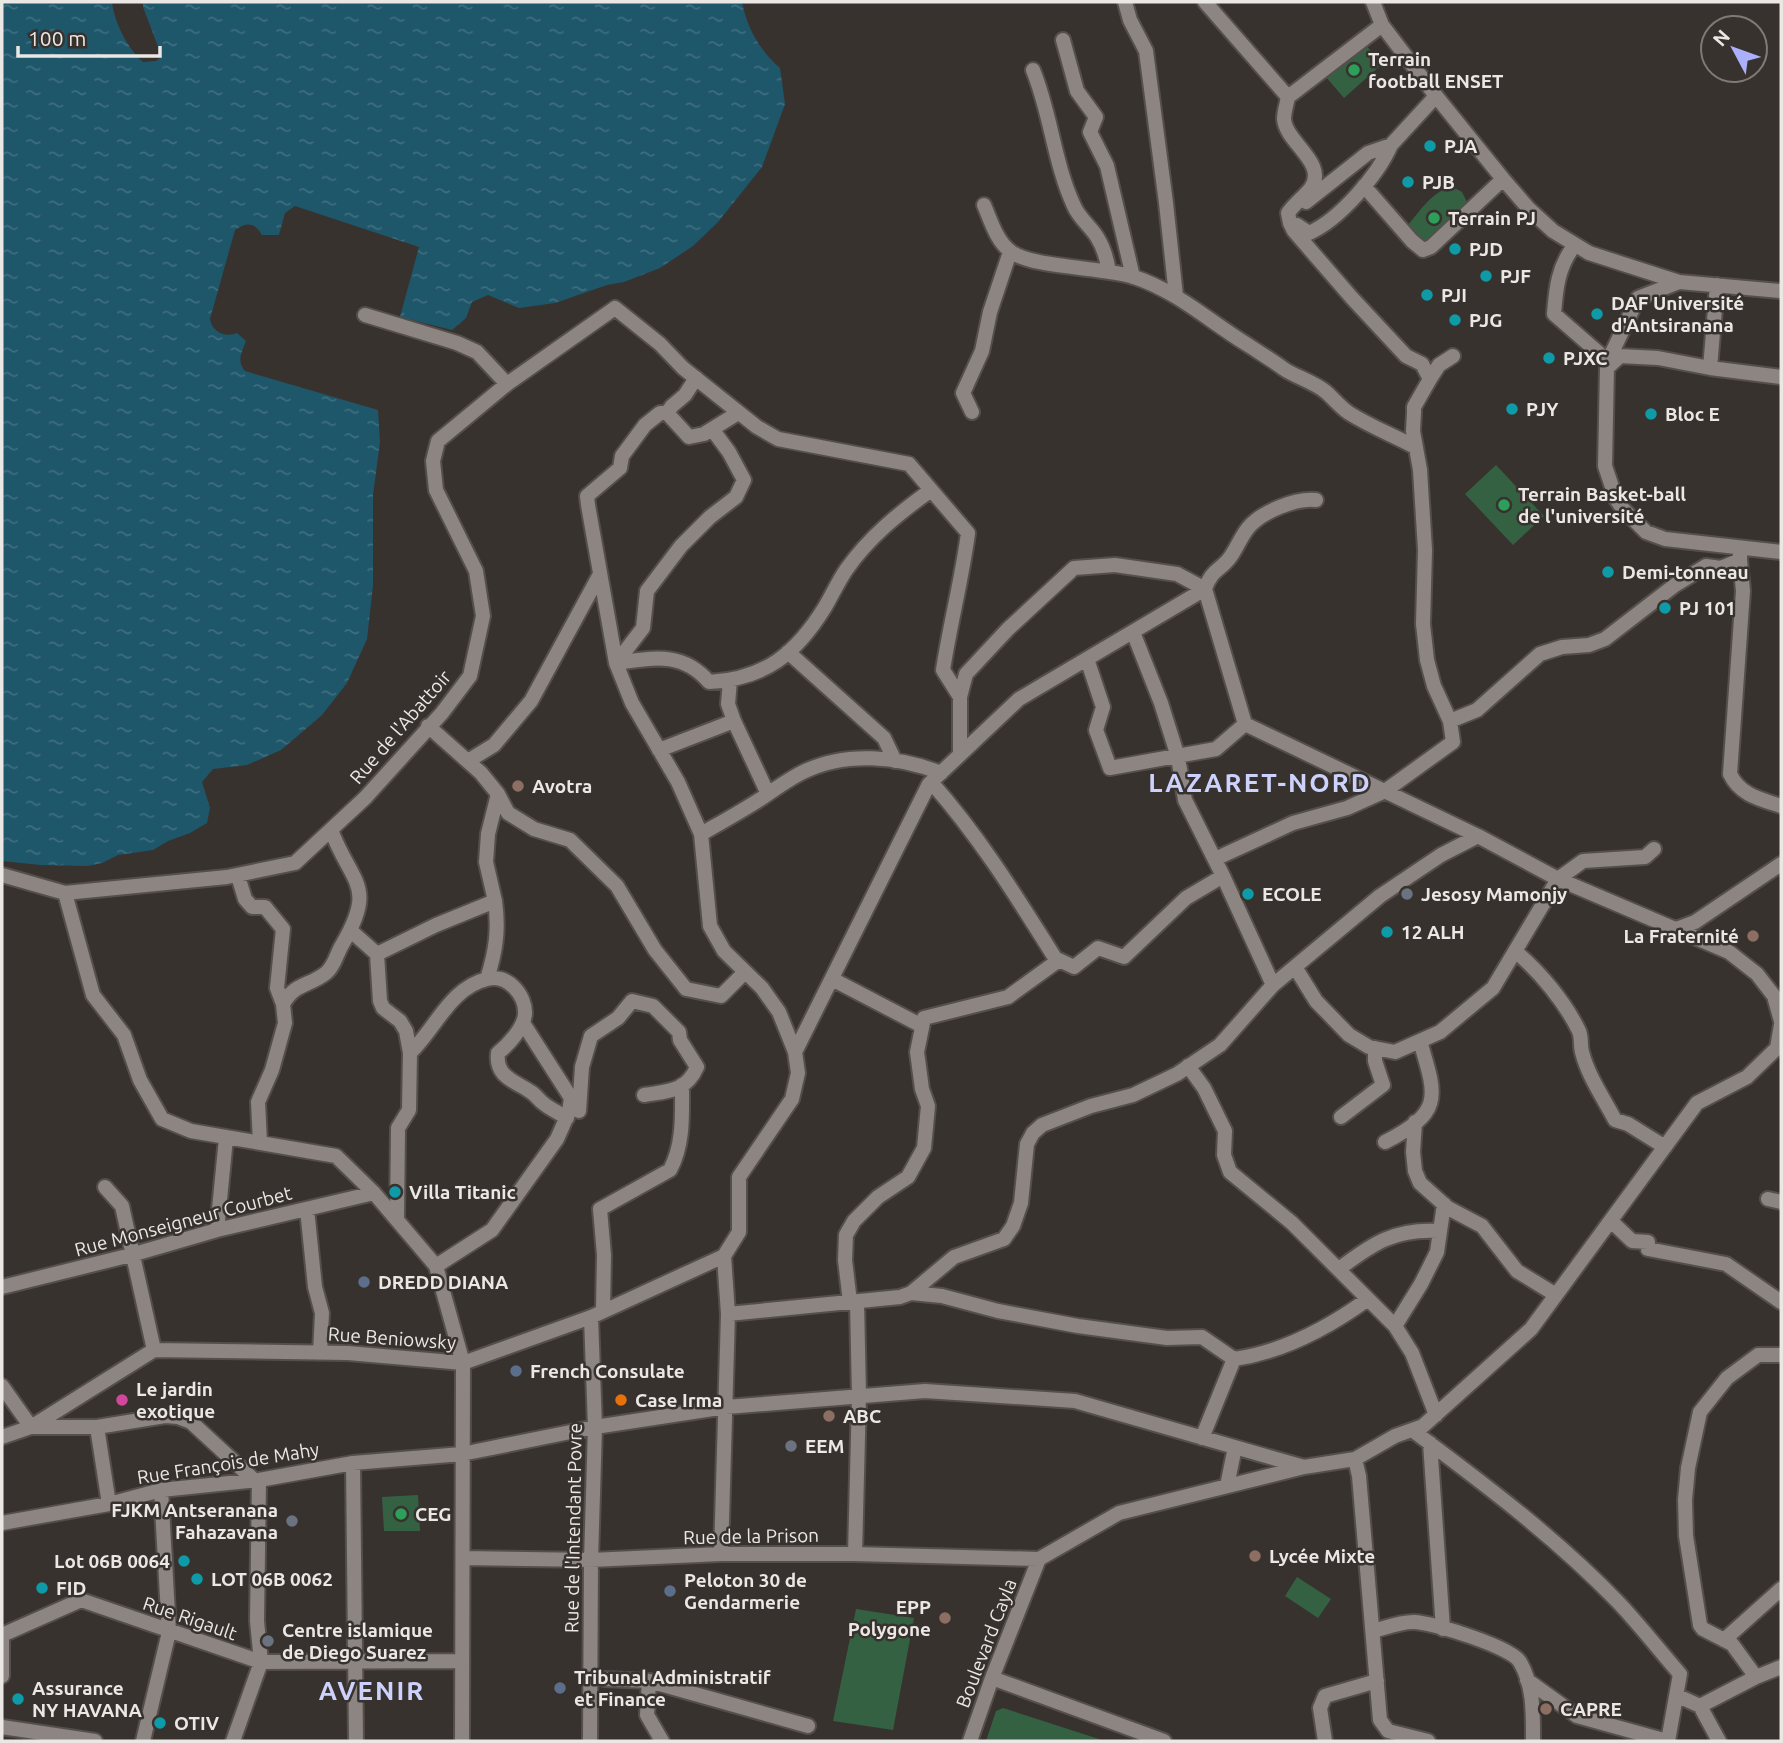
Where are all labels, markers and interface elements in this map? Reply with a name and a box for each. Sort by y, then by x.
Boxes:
scale bar [18,14,159,58]
north arrow [1699,14,1769,84]
text: N [1708,25,1734,50]
text: 100 m [28,26,86,50]
place label: Terrain football ENSET [1368,48,1504,92]
marker: Terrain football ENSET [1346,62,1362,78]
place label: PJA [1444,135,1478,157]
marker: PJA [1422,138,1438,154]
place label: PJB [1422,171,1455,193]
marker: PJB [1400,174,1416,190]
place label: Terrain PJ [1448,207,1536,229]
marker: Terrain PJ [1426,210,1442,226]
place label: PJD [1469,238,1503,260]
marker: PJD [1447,241,1463,257]
place label: PJF [1500,265,1531,287]
marker: PJF [1478,268,1494,284]
place label: PJI [1441,284,1467,306]
marker: PJI [1419,287,1435,303]
place label: DAF Université d'Antsiranana [1611,292,1744,336]
marker: DAF Université d'Antsiranana [1589,306,1605,322]
place label: PJG [1469,309,1502,331]
marker: PJG [1447,312,1463,328]
place label: PJXC [1563,347,1607,369]
marker: PJXC [1541,350,1557,366]
place label: PJY [1526,398,1559,420]
marker: PJY [1504,401,1520,417]
place label: Bloc E [1665,403,1720,425]
marker: Bloc E [1643,406,1659,422]
place label: Terrain Basket-ball de l'université [1518,483,1686,527]
marker: Terrain Basket-ball de l'université [1496,497,1512,513]
place label: Demi-tonneau [1622,561,1749,583]
marker: Demi-tonneau [1600,564,1616,580]
place label: PJ 101 [1679,597,1736,619]
marker: PJ 101 [1657,600,1673,616]
street label: Rue de l'Abattoir [345,666,455,788]
district label: LAZARET-NORD [1148,768,1372,797]
place label: Avotra [532,775,592,797]
marker: Avotra [510,778,526,794]
place label: ECOLE [1262,883,1322,905]
place label: Jesosy Mamonjy [1421,883,1567,905]
marker: ECOLE [1240,886,1256,902]
marker: Jesosy Mamonjy [1399,886,1415,902]
place label: 12 ALH [1401,921,1465,943]
marker: 12 ALH [1379,924,1395,940]
place label: La Fraternité [1623,925,1739,947]
marker: La Fraternité [1745,928,1761,944]
street label: Rue Monseigneur Courbet [72,1181,294,1261]
place label: Villa Titanic [409,1181,516,1203]
marker: Villa Titanic [387,1184,403,1200]
place label: DREDD DIANA [378,1271,509,1293]
marker: DREDD DIANA [356,1274,372,1290]
street label: Rue Beniowsky [327,1323,457,1353]
place label: French Consulate [530,1360,685,1382]
marker: French Consulate [508,1363,524,1379]
place label: Le jardin exotique [136,1378,215,1422]
place label: Case Irma [635,1389,722,1411]
marker: Le jardin exotique [114,1392,130,1408]
marker: Case Irma [613,1392,629,1408]
place label: ABC [843,1405,881,1427]
marker: ABC [821,1408,837,1424]
street label: Rue de l'Intendant Povre [560,1423,586,1633]
place label: EEM [805,1435,845,1457]
street label: Rue François de Mahy [135,1438,321,1488]
marker: EEM [783,1438,799,1454]
place label: FJKM Antseranana Fahazavana [111,1499,278,1543]
place label: CEG [415,1503,452,1525]
marker: CEG [393,1506,409,1522]
marker: FJKM Antseranana Fahazavana [284,1513,300,1529]
street label: Rue de la Prison [683,1524,819,1548]
place label: Lycée Mixte [1269,1545,1375,1567]
marker: Lycée Mixte [1247,1548,1263,1564]
place label: Lot 06B 0064 [54,1550,170,1572]
marker: Lot 06B 0064 [176,1553,192,1569]
place label: LOT 06B 0062 [211,1568,333,1590]
place label: Peloton 30 de Gendarmerie [684,1569,807,1613]
marker: LOT 06B 0062 [189,1571,205,1587]
street label: Boulevard Cayla [951,1575,1021,1711]
place label: FID [56,1577,86,1599]
marker: FID [34,1580,50,1596]
marker: Peloton 30 de Gendarmerie [662,1583,678,1599]
street label: Rue Rigault [140,1592,240,1645]
place label: EPP Polygone [848,1596,931,1640]
marker: EPP Polygone [937,1610,953,1626]
place label: Centre islamique de Diego Suarez [282,1619,433,1663]
marker: Centre islamique de Diego Suarez [260,1633,276,1649]
place label: Tribunal Administratif et Finance [574,1666,771,1710]
district label: AVENIR [319,1676,425,1705]
place label: Assurance NY HAVANA [32,1677,142,1721]
marker: Tribunal Administratif et Finance [552,1680,568,1696]
marker: Assurance NY HAVANA [10,1691,26,1707]
place label: CAPRE [1560,1698,1622,1720]
marker: CAPRE [1538,1701,1554,1717]
place label: OTIV [174,1712,220,1734]
marker: OTIV [152,1715,168,1731]

